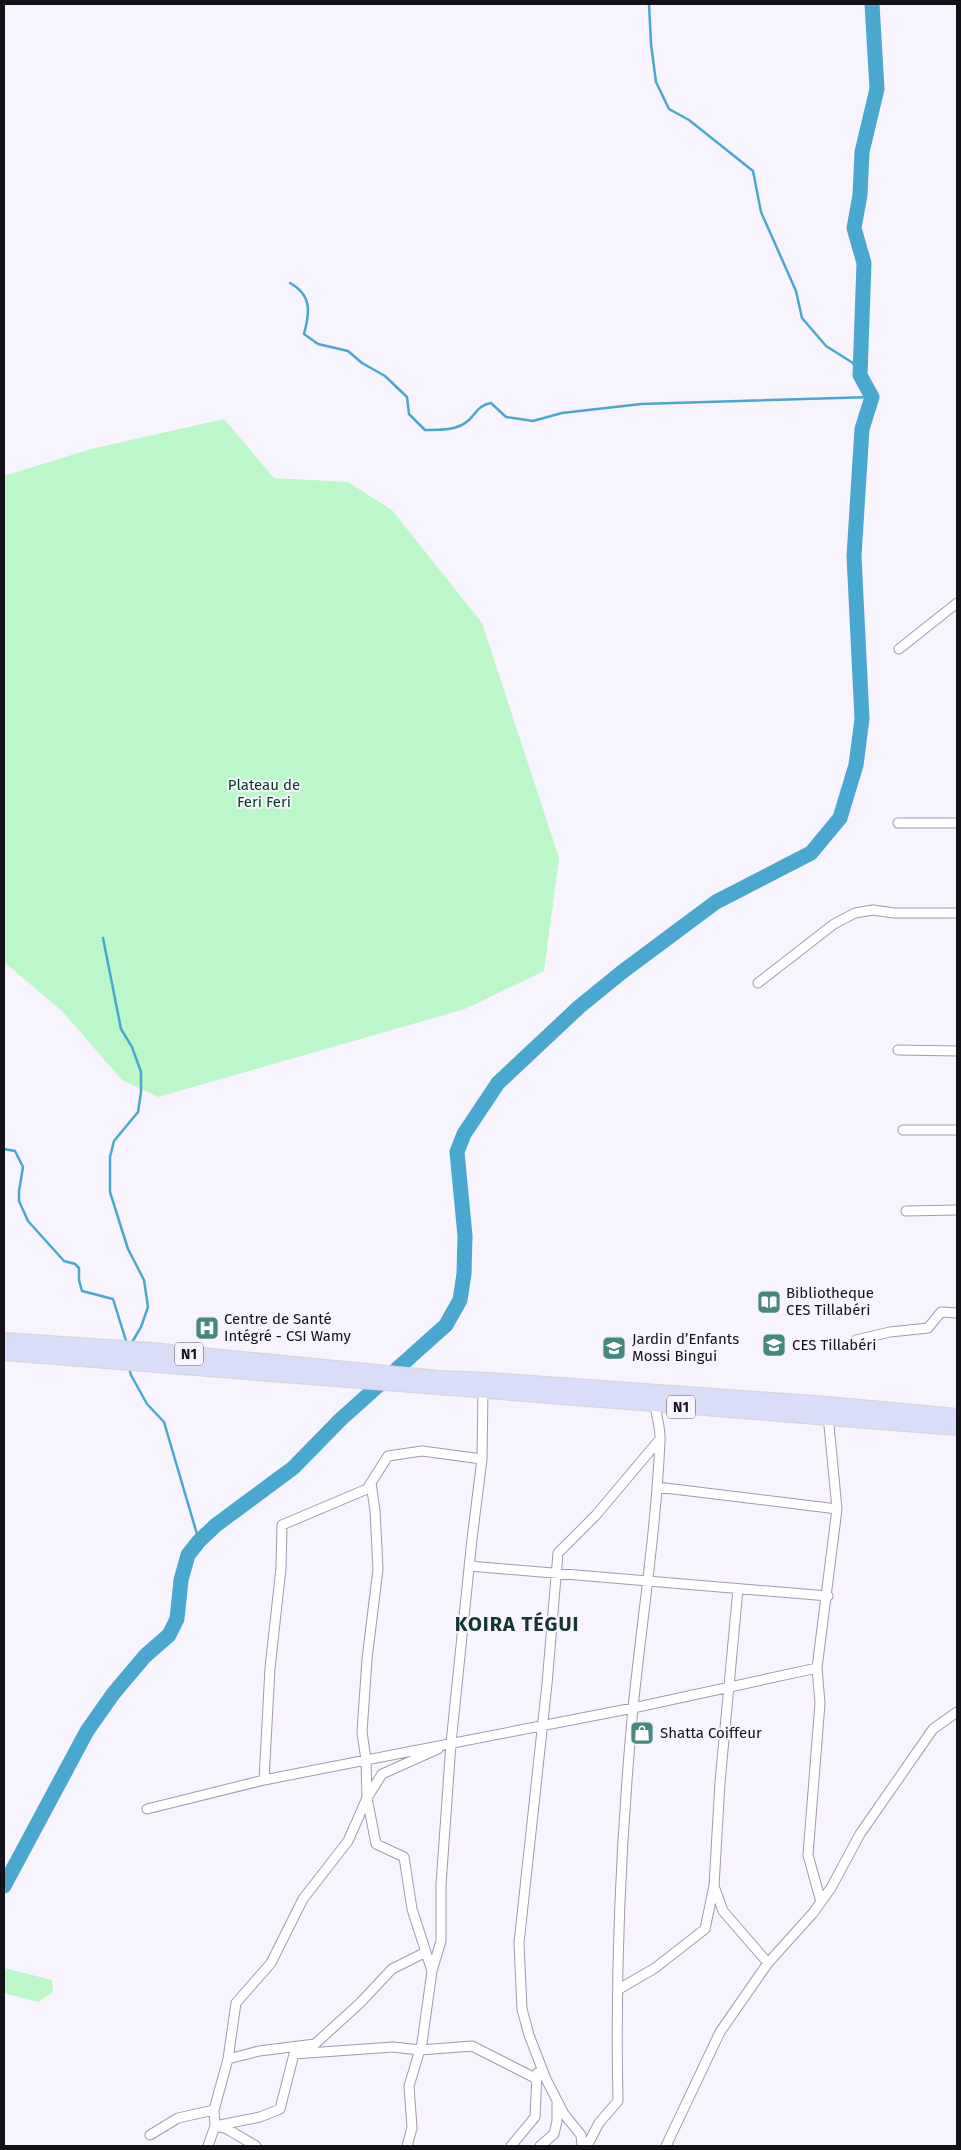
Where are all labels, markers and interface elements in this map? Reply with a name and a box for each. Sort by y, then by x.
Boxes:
park label: Plateau de Feri Feri [228,776,300,811]
place label: Bibliotheque CES Tillabéri [786,1284,874,1319]
library icon: Bibliotheque CES Tillabéri [756,1289,782,1315]
place label: Centre de Santé Intégré - CSI Wamy [224,1310,352,1345]
hospital icon: Centre de Santé Intégré - CSI Wamy [194,1315,220,1341]
place label: Jardin d’Enfants Mossi Bingui [632,1330,739,1365]
school or university icon: CES Tillabéri [761,1332,787,1358]
school or university icon: Jardin d’Enfants Mossi Bingui [601,1335,627,1361]
place label: CES Tillabéri [792,1336,876,1354]
road number: N1 [175,1342,203,1366]
road number: N1 [667,1395,695,1418]
district label: KOIRA TÉGUI [455,1611,579,1636]
shop icon: Shatta Coiffeur [629,1720,655,1746]
place label: Shatta Coiffeur [660,1724,762,1742]

